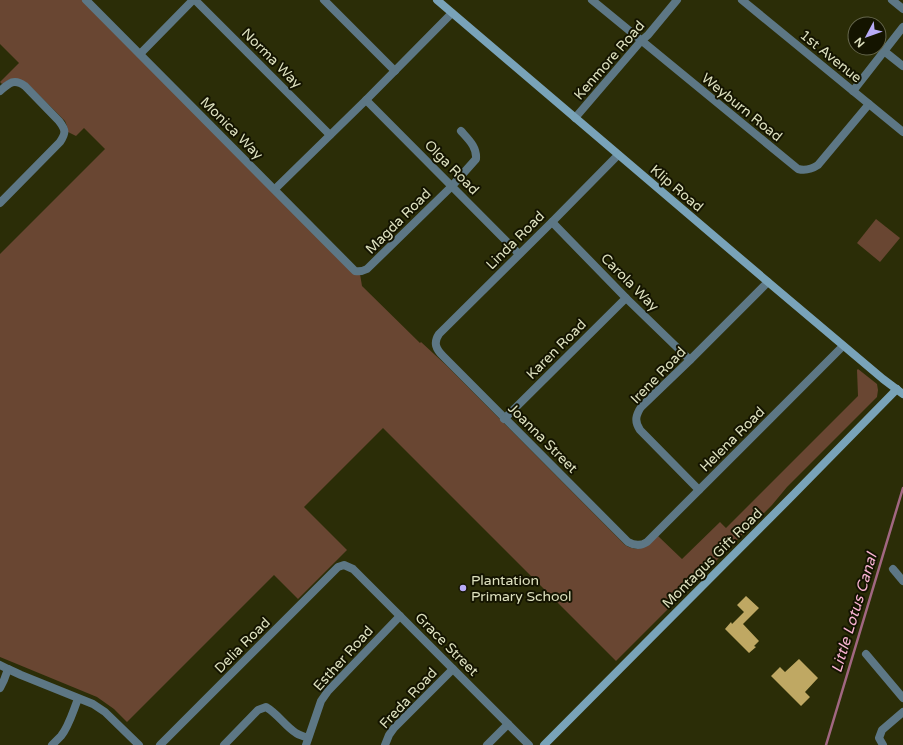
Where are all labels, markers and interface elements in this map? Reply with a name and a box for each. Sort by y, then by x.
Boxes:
north arrow [847,16,887,56]
street label: Kenmore Road [570,17,648,103]
street label: Norma Way [238,25,306,92]
street label: 1st Avenue [796,26,865,86]
text: N [852,35,868,50]
street label: Weyburn Road [698,70,785,145]
street label: Monica Way [197,93,267,164]
street label: Olga Road [421,137,482,198]
street label: Klip Road [647,161,707,215]
street label: Magda Road [362,185,435,258]
street label: Linda Road [483,208,548,273]
street label: Carola Way [597,250,663,315]
street label: Karen Road [523,316,590,383]
street label: Irene Road [627,343,690,407]
street label: Joanna Street [504,400,581,477]
street label: Helena Road [696,403,768,475]
street label: Montagus Gift Road [659,505,766,612]
water label: Little Lotus Canal [827,549,881,675]
place label: Plantation Primary School [471,572,572,605]
marker: Plantation Primary School [458,583,468,593]
street label: Grace Street [411,609,482,680]
street label: Delia Road [211,614,274,677]
street label: Esther Road [310,622,377,694]
street label: Freda Road [376,664,441,732]

